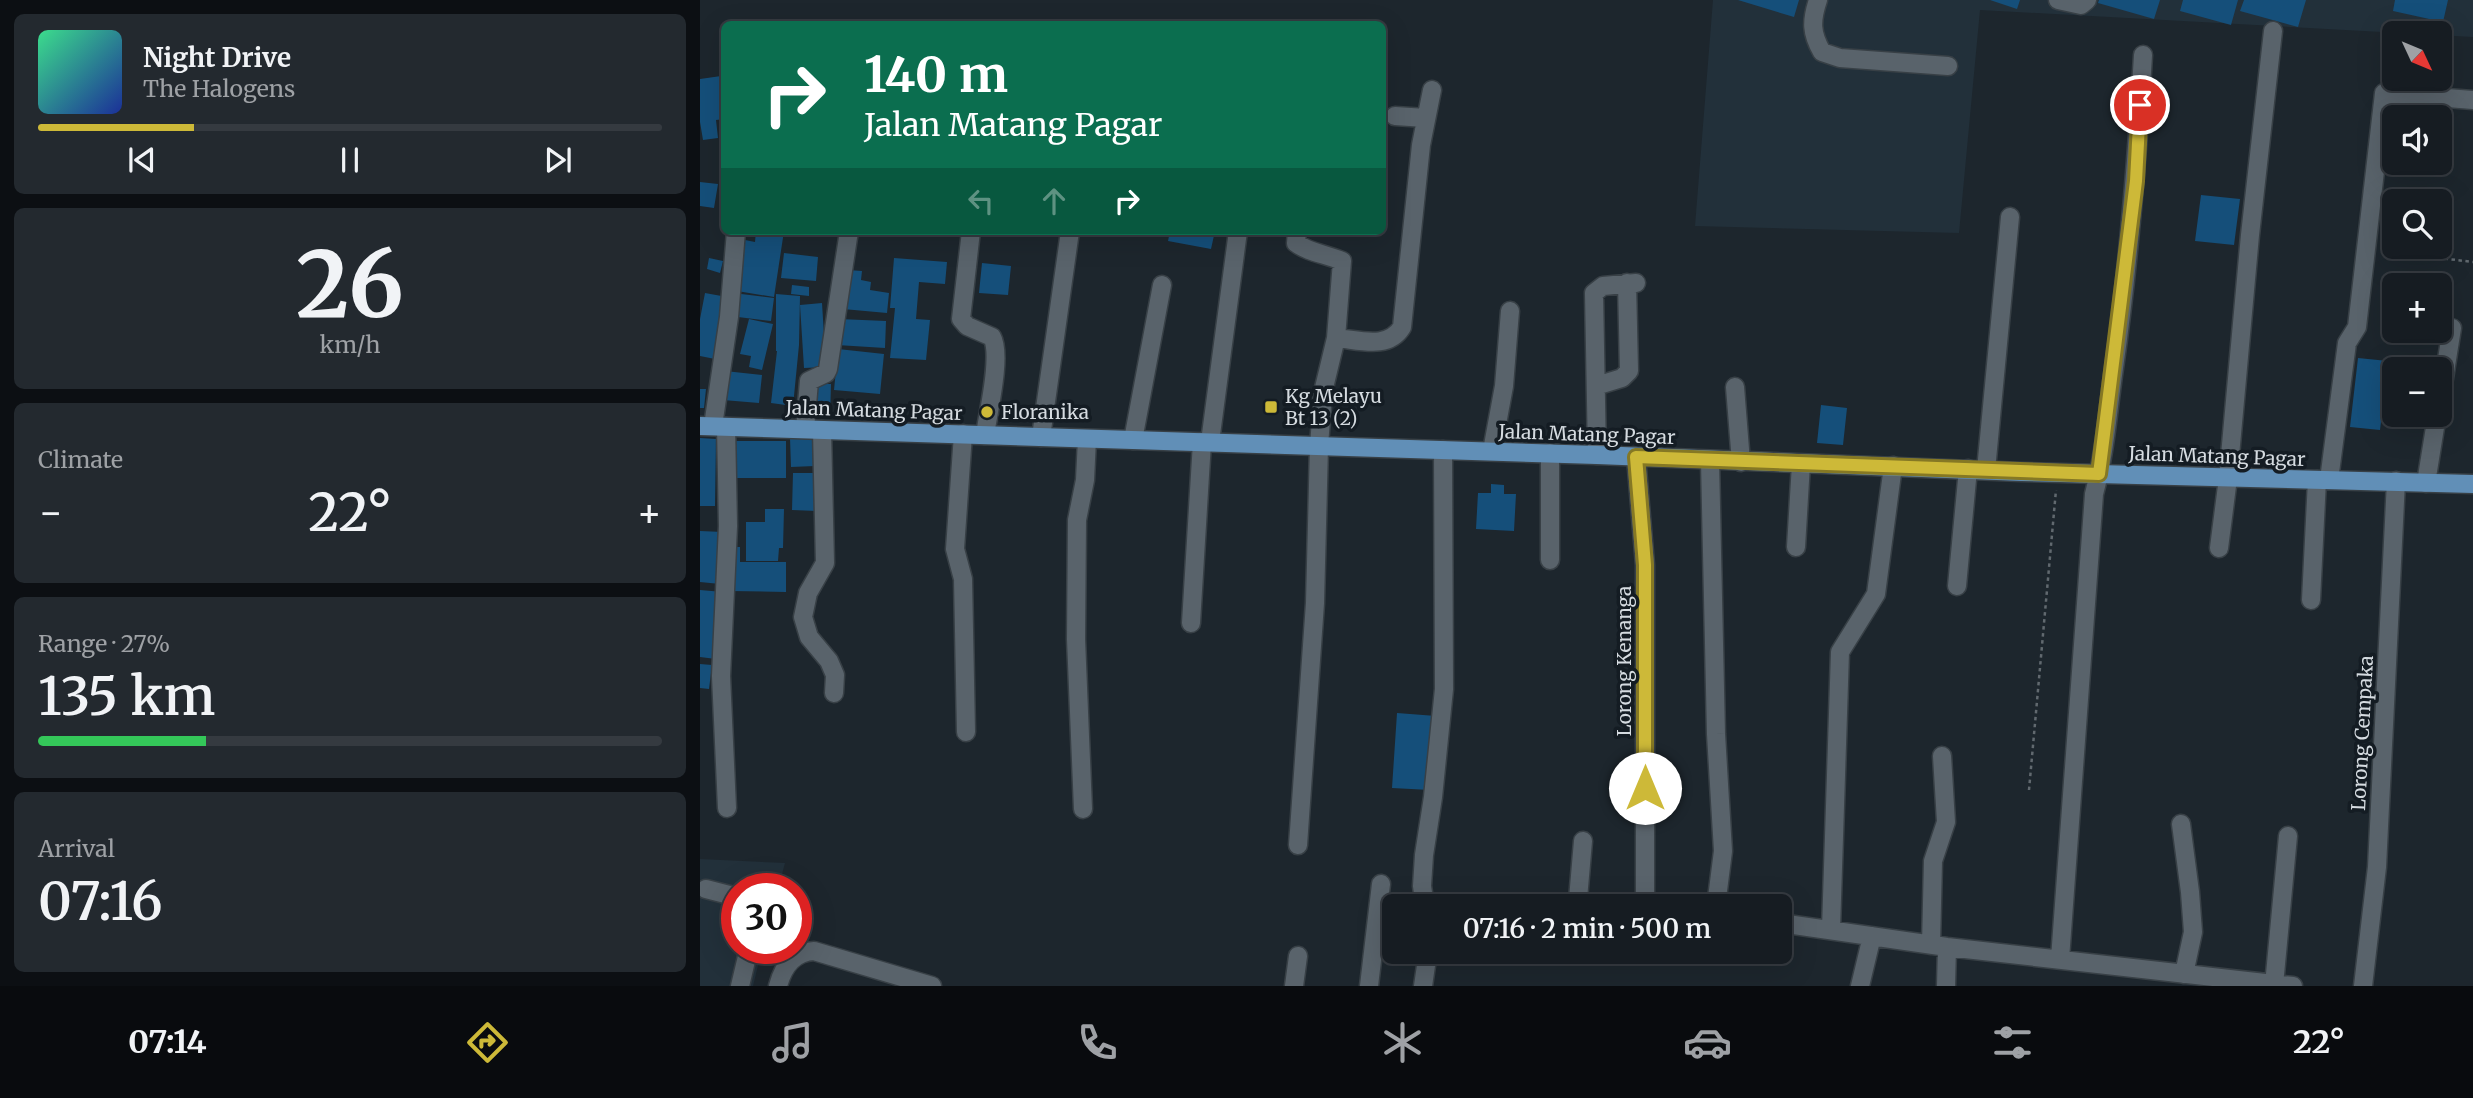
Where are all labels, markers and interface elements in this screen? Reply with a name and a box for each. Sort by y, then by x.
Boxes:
north arrow [2382,21,2452,91]
map controls [2382,21,2452,427]
text: Night Drive [143,41,291,74]
text: 140 m [864,44,1008,105]
icon: right [749,49,840,140]
text: The Halogens [143,74,295,103]
pin [2110,75,2170,135]
icon: arrive [2121,86,2159,124]
text: Jalan Matang Pagar [864,105,1162,145]
button: sound [2382,105,2452,175]
icon: previous [123,141,161,179]
icon: pause [331,141,369,179]
icon: next [539,141,577,179]
icon: left [962,182,1000,220]
icon: ahead [1035,182,1073,220]
icon: right [1108,182,1146,220]
button: search [2382,189,2452,259]
text: 26 [296,227,404,342]
button: + [2382,273,2452,343]
text: km/h [320,330,380,359]
button: − [2382,357,2452,427]
place label: Kg Melayu Bt 13 (2) [1285,384,1382,430]
street label: Jalan Matang Pagar [784,395,963,425]
marker: Kg Melayu Bt 13 (2) [1263,399,1279,415]
place label: Floranika [1001,400,1089,424]
marker: Floranika [979,404,995,420]
street label: Jalan Matang Pagar [1497,419,1676,449]
street label: Jalan Matang Pagar [2127,441,2306,471]
text: Climate [38,445,123,474]
text: 22° [308,480,392,545]
text: − [38,489,63,536]
text: + [637,489,662,536]
street label: Lorong Kenanga [1612,586,1636,736]
text: Range · 27% [38,629,170,658]
street label: Lorong Cempaka [2346,655,2378,811]
text: 135 km [38,664,215,729]
position arrow [1608,751,1682,825]
text: Arrival [38,834,115,863]
text: 07:16 [38,869,163,934]
speed limit sign: 30 [721,873,812,964]
text: 07:16 · 2 min · 500 m [1463,912,1711,945]
icon: directions [463,1018,512,1067]
icon: music [768,1018,817,1067]
icon: phone [1073,1018,1122,1067]
icon: climate [1378,1018,1427,1067]
icon: car [1683,1018,1732,1067]
icon: filters [1988,1018,2037,1067]
text: 07:14 [128,1022,207,1062]
text: 22° [2293,1022,2345,1062]

